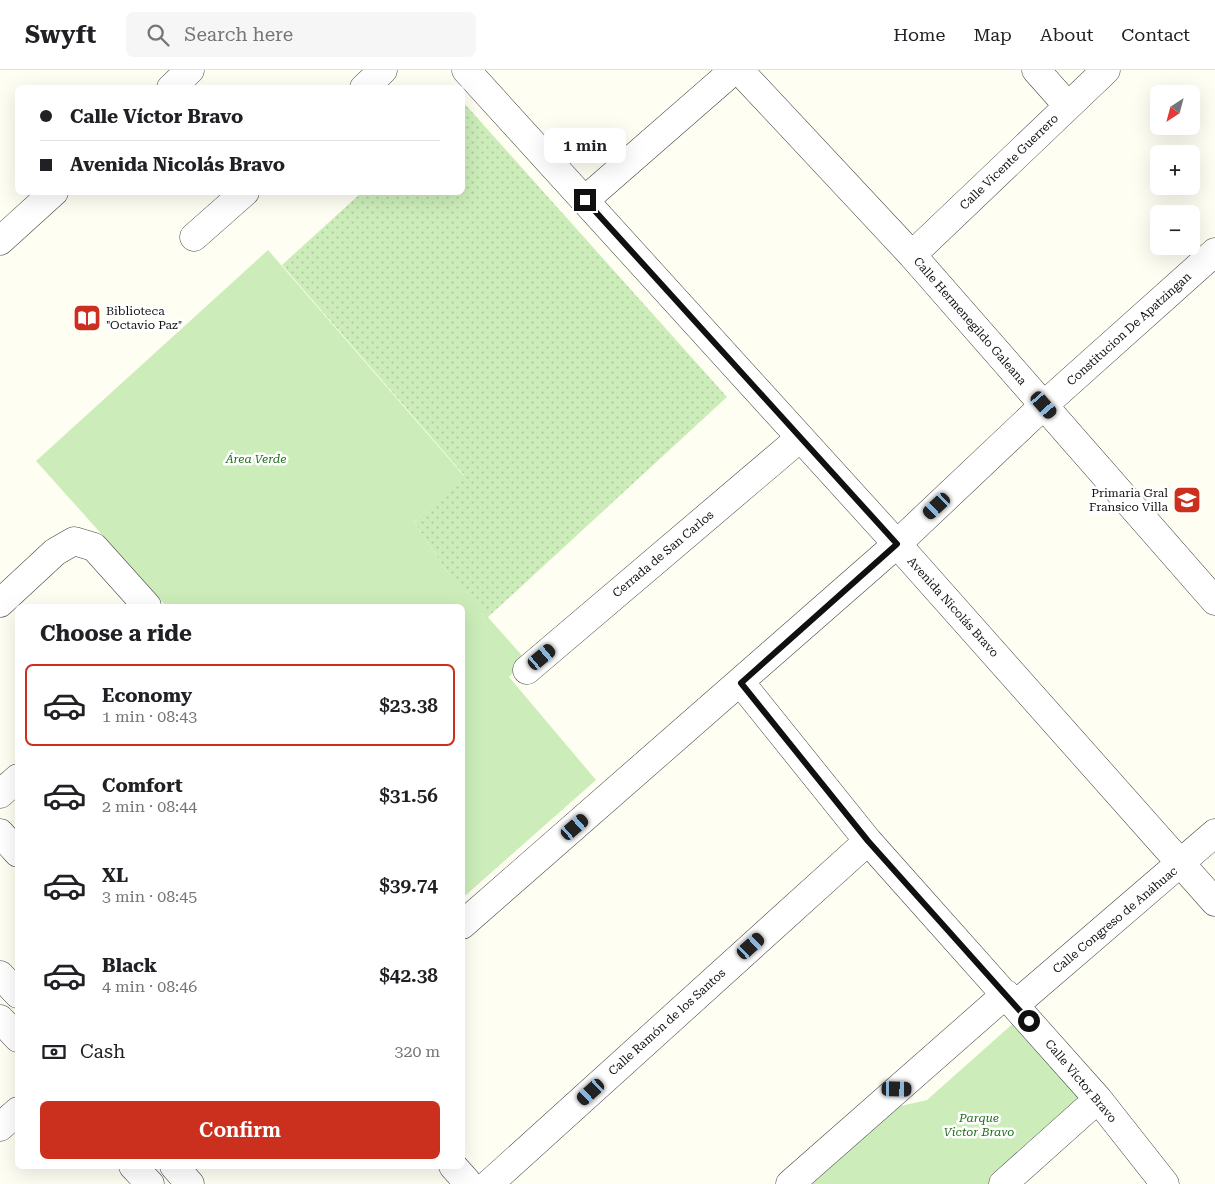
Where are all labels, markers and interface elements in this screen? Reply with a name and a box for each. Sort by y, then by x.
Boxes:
search box [126,12,476,57]
text: Swyft [25,21,96,49]
icon: search [144,21,172,49]
text: Search here [184,23,293,46]
text: Home [893,24,945,45]
text: Map [973,24,1012,45]
text: About [1040,24,1093,45]
text: Contact [1121,24,1190,45]
north arrow [1150,85,1200,135]
map controls [1150,85,1200,255]
text: Calle Víctor Bravo [70,105,243,128]
street label: Calle Vicente Guerrero [957,111,1061,213]
callout: 1 min [544,128,626,162]
text: 1 min [563,136,607,155]
button: + [1150,145,1200,195]
text: Avenida Nicolás Bravo [70,153,285,176]
route end [574,189,596,211]
button: − [1150,205,1200,255]
street label: Calle Hermenegildo Galeana [911,254,1030,388]
street label: Constitucion De Apatzingan [1064,269,1194,389]
library icon: Biblioteca "Octavio Paz" [72,303,102,333]
place label: Biblioteca "Octavio Paz" [106,304,182,332]
car [1028,389,1059,421]
park label: Área Verde [225,452,286,466]
school or university icon: Primaria Gral Fransico Villa [1172,485,1202,515]
place label: Primaria Gral Fransico Villa [1089,486,1168,514]
car [920,490,953,522]
street label: Cerrada de San Carlos [610,507,717,600]
street label: Avenida Nicolás Bravo [904,554,1002,660]
text: Choose a ride [40,621,192,646]
car [525,642,558,672]
icon: car [42,683,87,728]
text: Economy [102,684,192,707]
text: $23.38 [379,694,438,717]
text: 1 min · 08:43 [102,707,197,726]
icon: car [42,773,87,818]
text: Comfort [102,774,183,797]
text: $31.56 [379,784,438,807]
text: 2 min · 08:44 [102,797,197,816]
car [558,811,591,843]
icon: car [42,863,87,908]
text: XL [102,864,128,887]
street label: Calle Congreso de Anáhuac [1050,864,1180,976]
text: $39.74 [379,874,438,897]
text: 3 min · 08:45 [102,887,197,906]
car [734,930,767,962]
icon: car [42,953,87,998]
text: Black [102,954,157,977]
text: $42.38 [379,964,438,987]
street label: Calle Ramón de los Santos [606,966,728,1078]
text: 4 min · 08:46 [102,977,197,996]
route start [1018,1010,1040,1032]
street label: Calle Víctor Bravo [1042,1037,1120,1125]
icon: cash [40,1038,68,1066]
text: Cash [80,1040,125,1063]
text: 320 m [394,1042,440,1061]
car [574,1076,607,1108]
car [881,1081,912,1097]
button: Confirm [40,1101,440,1159]
park label: Parque Victor Bravo [944,1111,1014,1139]

